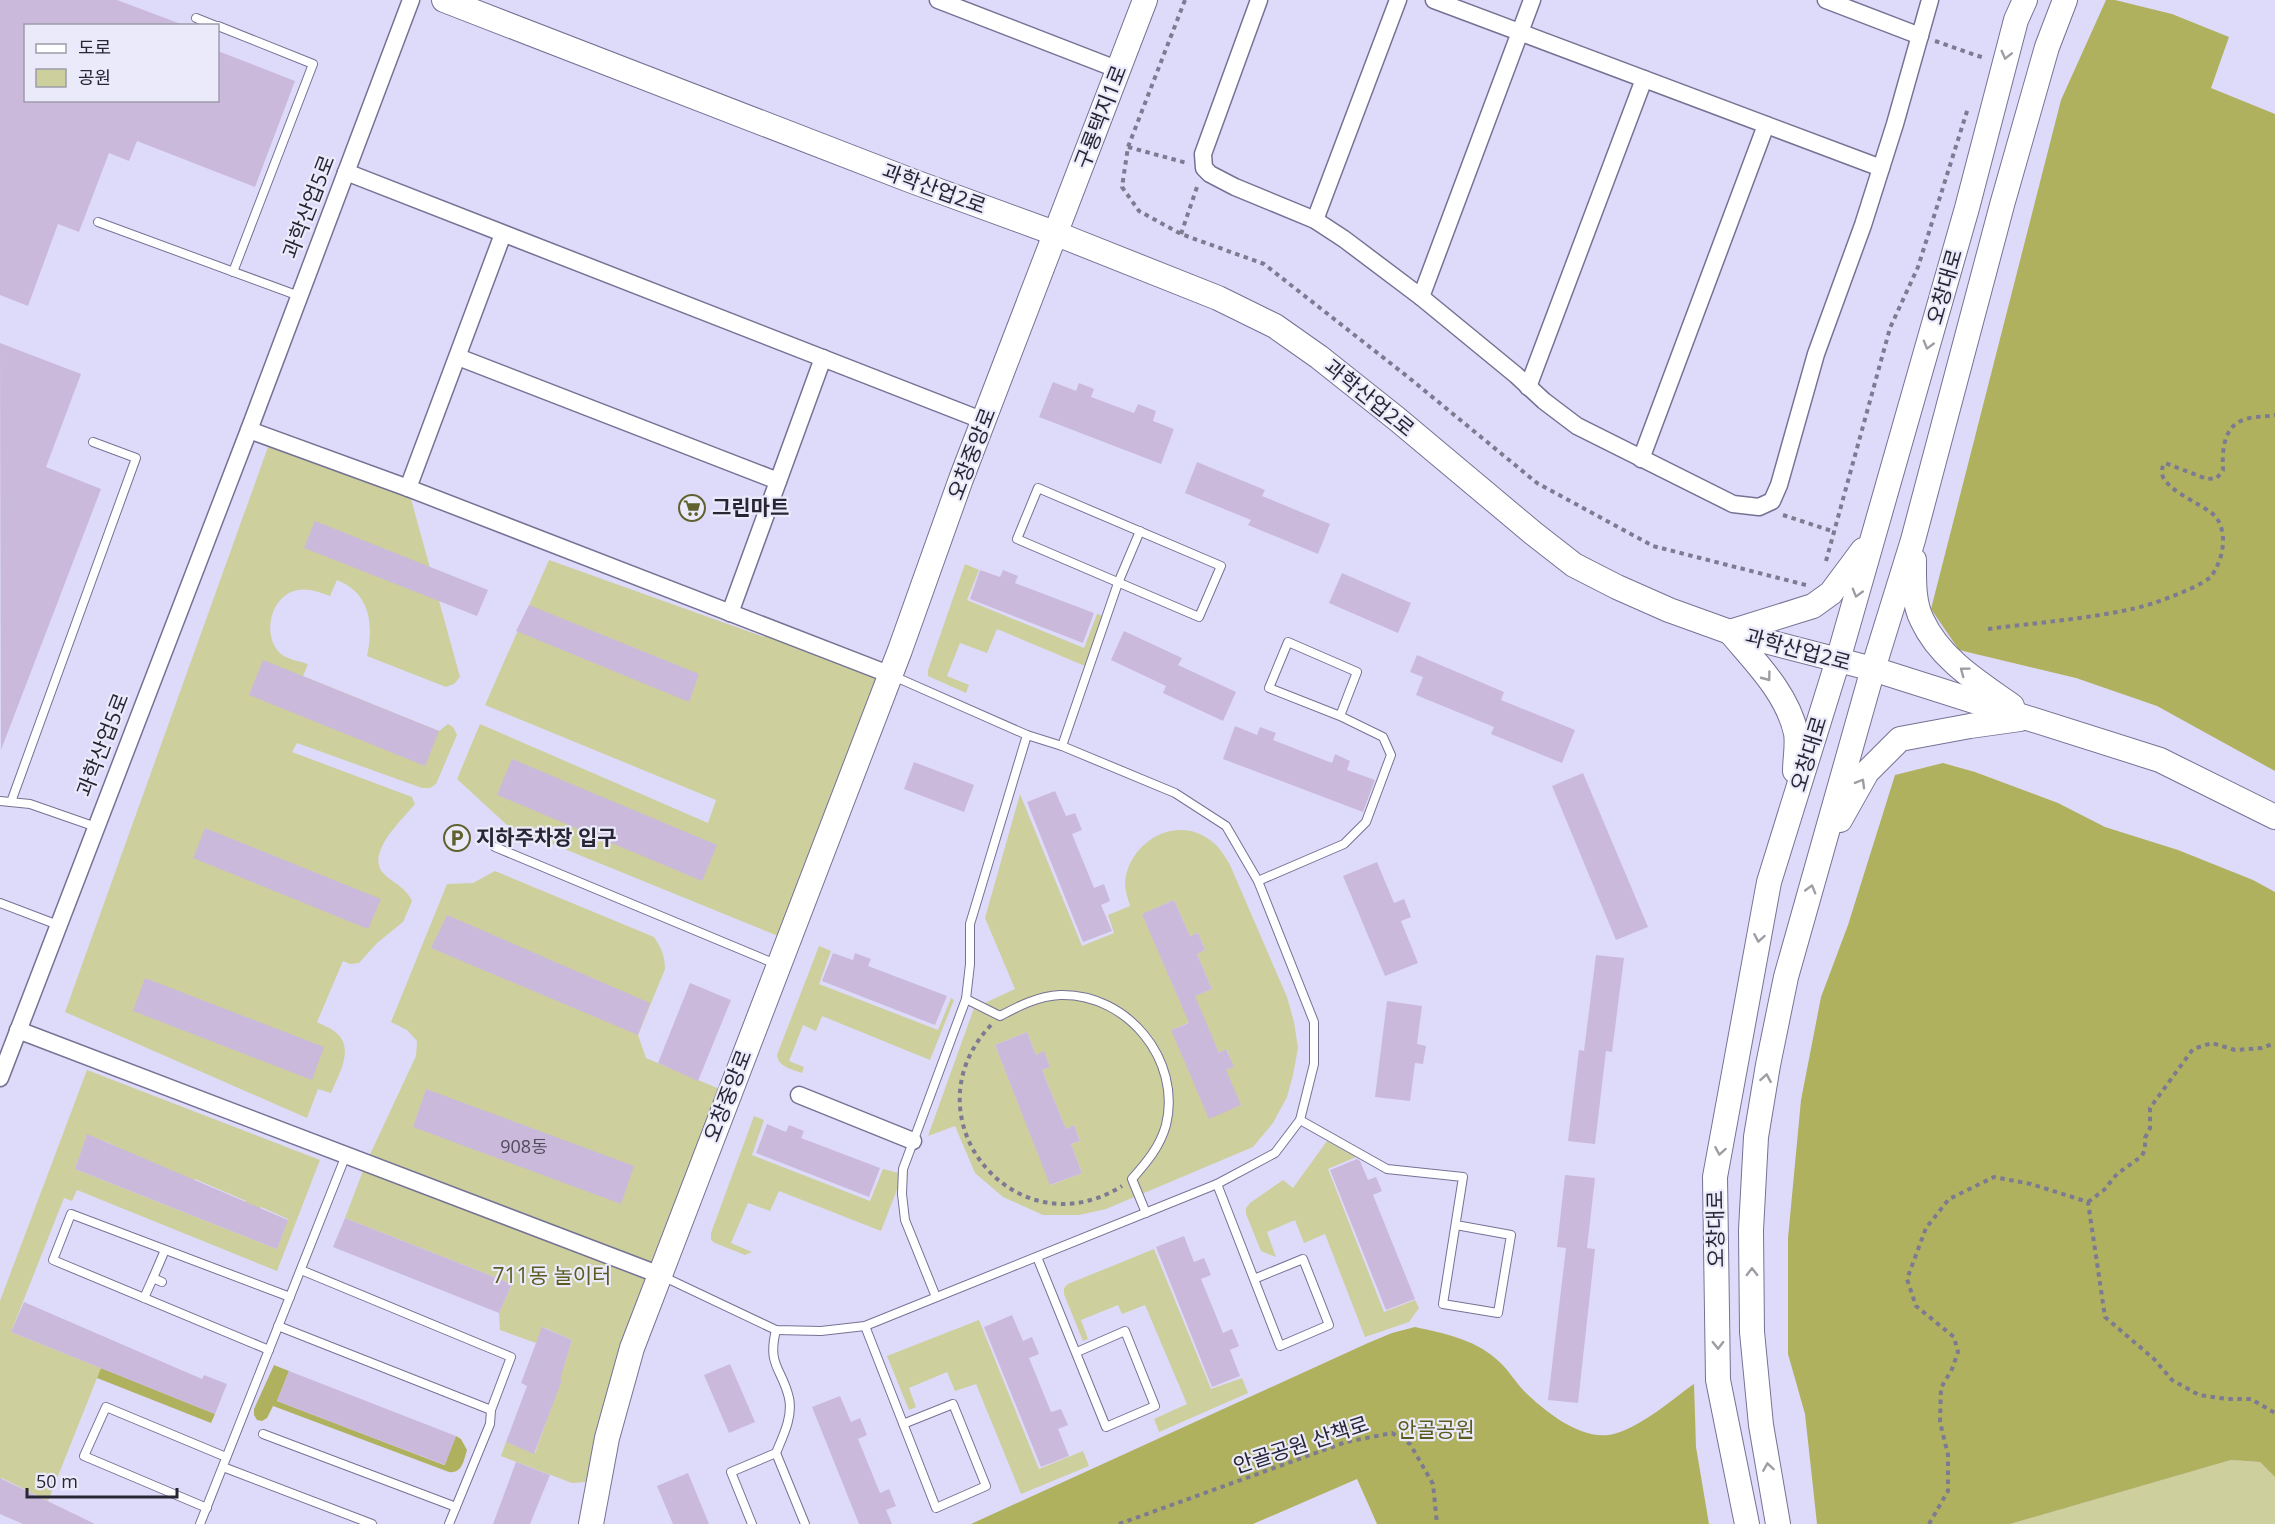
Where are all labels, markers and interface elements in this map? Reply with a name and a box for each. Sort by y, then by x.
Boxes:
legend [24,24,219,102]
text: 도로 [78,35,111,59]
one-way arrow [2001,50,2014,60]
street label: 구룡택지1로 [1068,61,1133,172]
text: 공원 [78,65,111,89]
street label: 과학산업5로 [276,151,341,262]
street label: 과학산업2로 [879,156,990,220]
street label: 오창대로 [1920,246,1968,328]
one-way arrow [1923,339,1935,350]
street label: 과학산업2로 [1319,352,1421,442]
street label: 오창중앙로 [941,404,1001,504]
supermarket icon: 그린마트 [677,493,707,523]
place label: 그린마트 [712,493,789,521]
one-way arrow [1852,587,1864,598]
street label: 과학산업2로 [1742,621,1854,677]
one-way arrow [1960,668,1971,679]
one-way arrow [1760,671,1771,682]
street label: 과학산업5로 [70,689,135,800]
street label: 오창대로 [1783,713,1833,795]
one-way arrow [1853,779,1865,789]
parking icon: 지하주차장 입구 [442,823,472,853]
place label: 지하주차장 입구 [476,823,617,851]
one-way arrow [1804,884,1816,895]
one-way arrow [1753,933,1766,943]
street label: 오창중앙로 [697,1046,757,1146]
one-way arrow [1759,1074,1772,1084]
house number: 908동 [500,1134,548,1158]
one-way arrow [1714,1145,1727,1155]
street label: 오창대로 [1700,1190,1730,1268]
park label: 711동 놀이터 [493,1261,611,1289]
one-way arrow [1746,1268,1758,1277]
one-way arrow [1712,1341,1724,1350]
street label: 안골공원 산책로 [1229,1409,1372,1479]
park label: 안골공원 [1397,1415,1475,1443]
scale bar [27,1461,177,1499]
one-way arrow [1762,1462,1774,1471]
text: 50 m [36,1469,78,1493]

